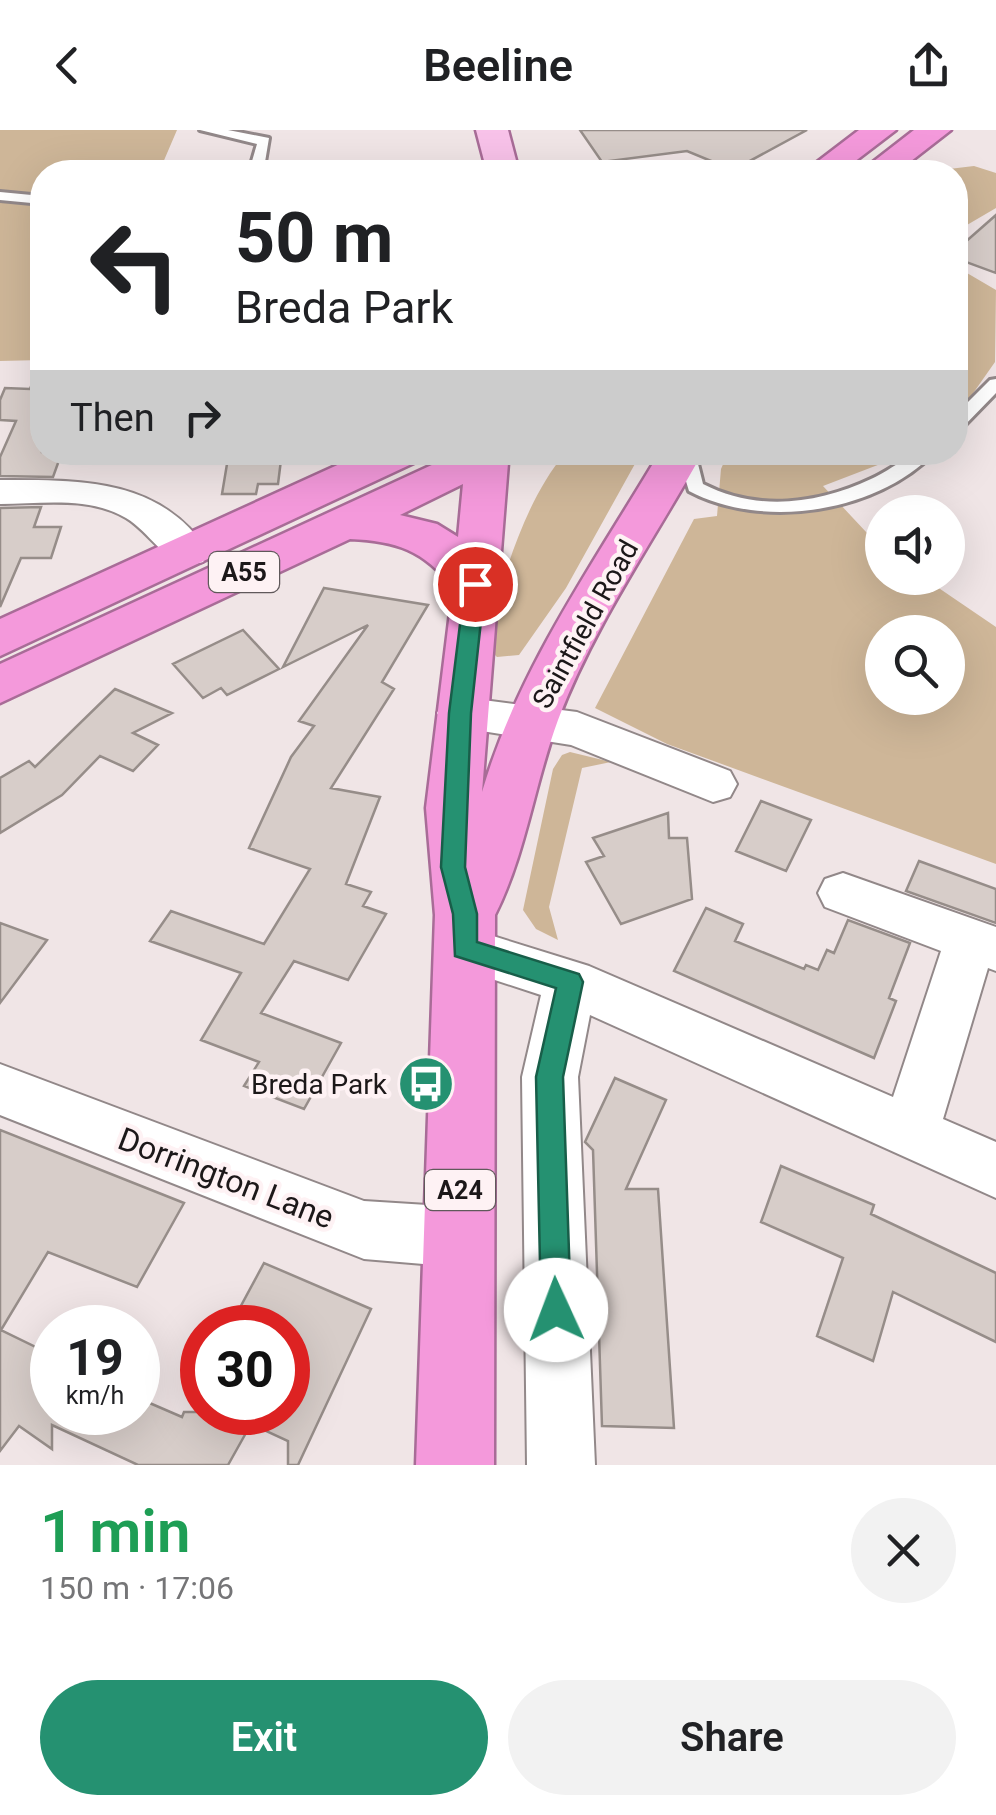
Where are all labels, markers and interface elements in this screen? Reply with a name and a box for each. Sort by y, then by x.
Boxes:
icon: back [40,38,95,93]
icon: share [901,38,956,93]
text: Beeline [423,39,573,92]
text: 50 m [235,197,393,279]
icon: left [70,200,200,330]
text: Breda Park [235,281,453,334]
icon: right [175,390,230,445]
text: Then [70,396,155,440]
map controls [865,495,965,715]
button: sound [865,495,965,595]
street label: Saintfield Road [526,534,645,714]
pin [433,542,518,627]
road number: A55 [209,552,279,592]
icon: arrive [448,557,503,612]
button: search [865,615,965,715]
bus stop icon: Breda Park [396,1054,456,1114]
place label: Breda Park [251,1068,388,1101]
street label: Dorrington Lane [113,1119,339,1237]
road number: A24 [425,1170,495,1210]
position arrow [504,1258,608,1362]
speed limit sign: 30 [180,1305,310,1435]
text: 19 [66,1329,124,1387]
text: km/h [66,1381,124,1410]
text: 1 min [40,1496,190,1567]
button: close [851,1498,956,1603]
text: 150 m · 17:06 [40,1569,234,1607]
button: Exit [40,1680,488,1795]
button: Share [508,1680,956,1795]

